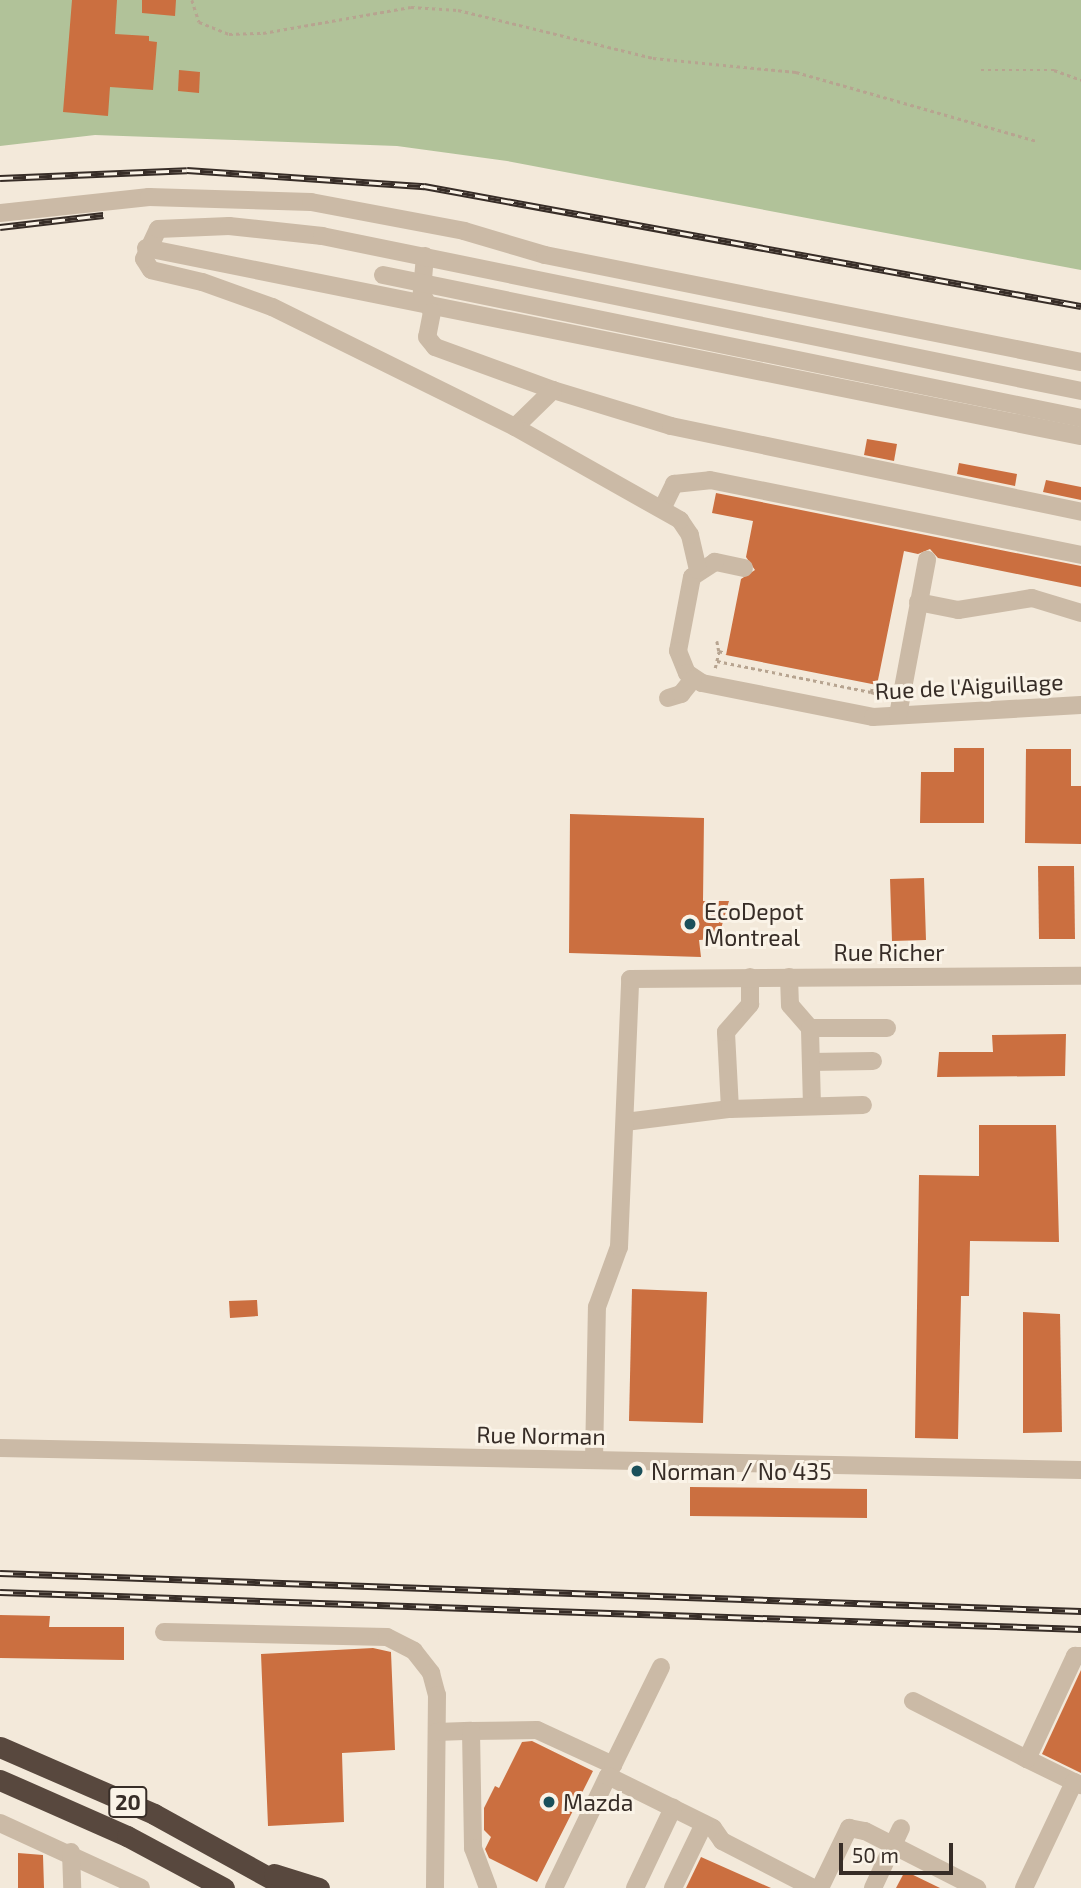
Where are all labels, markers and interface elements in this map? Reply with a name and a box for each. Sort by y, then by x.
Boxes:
street label: Rue de l'Aiguillage [874,667,1064,705]
place label: EcoDepot Montreal [704,897,804,951]
marker: EcoDepot Montreal [682,916,698,932]
street label: Rue Richer [834,938,944,966]
street label: Rue Norman [476,1420,606,1450]
place label: Norman / No 435 [651,1457,831,1485]
marker: Norman / No 435 [629,1463,645,1479]
road number: 20 [107,1784,149,1820]
place label: Mazda [563,1788,633,1816]
marker: Mazda [541,1794,557,1810]
scale bar [843,1828,957,1872]
text: 50 m [852,1842,899,1867]

